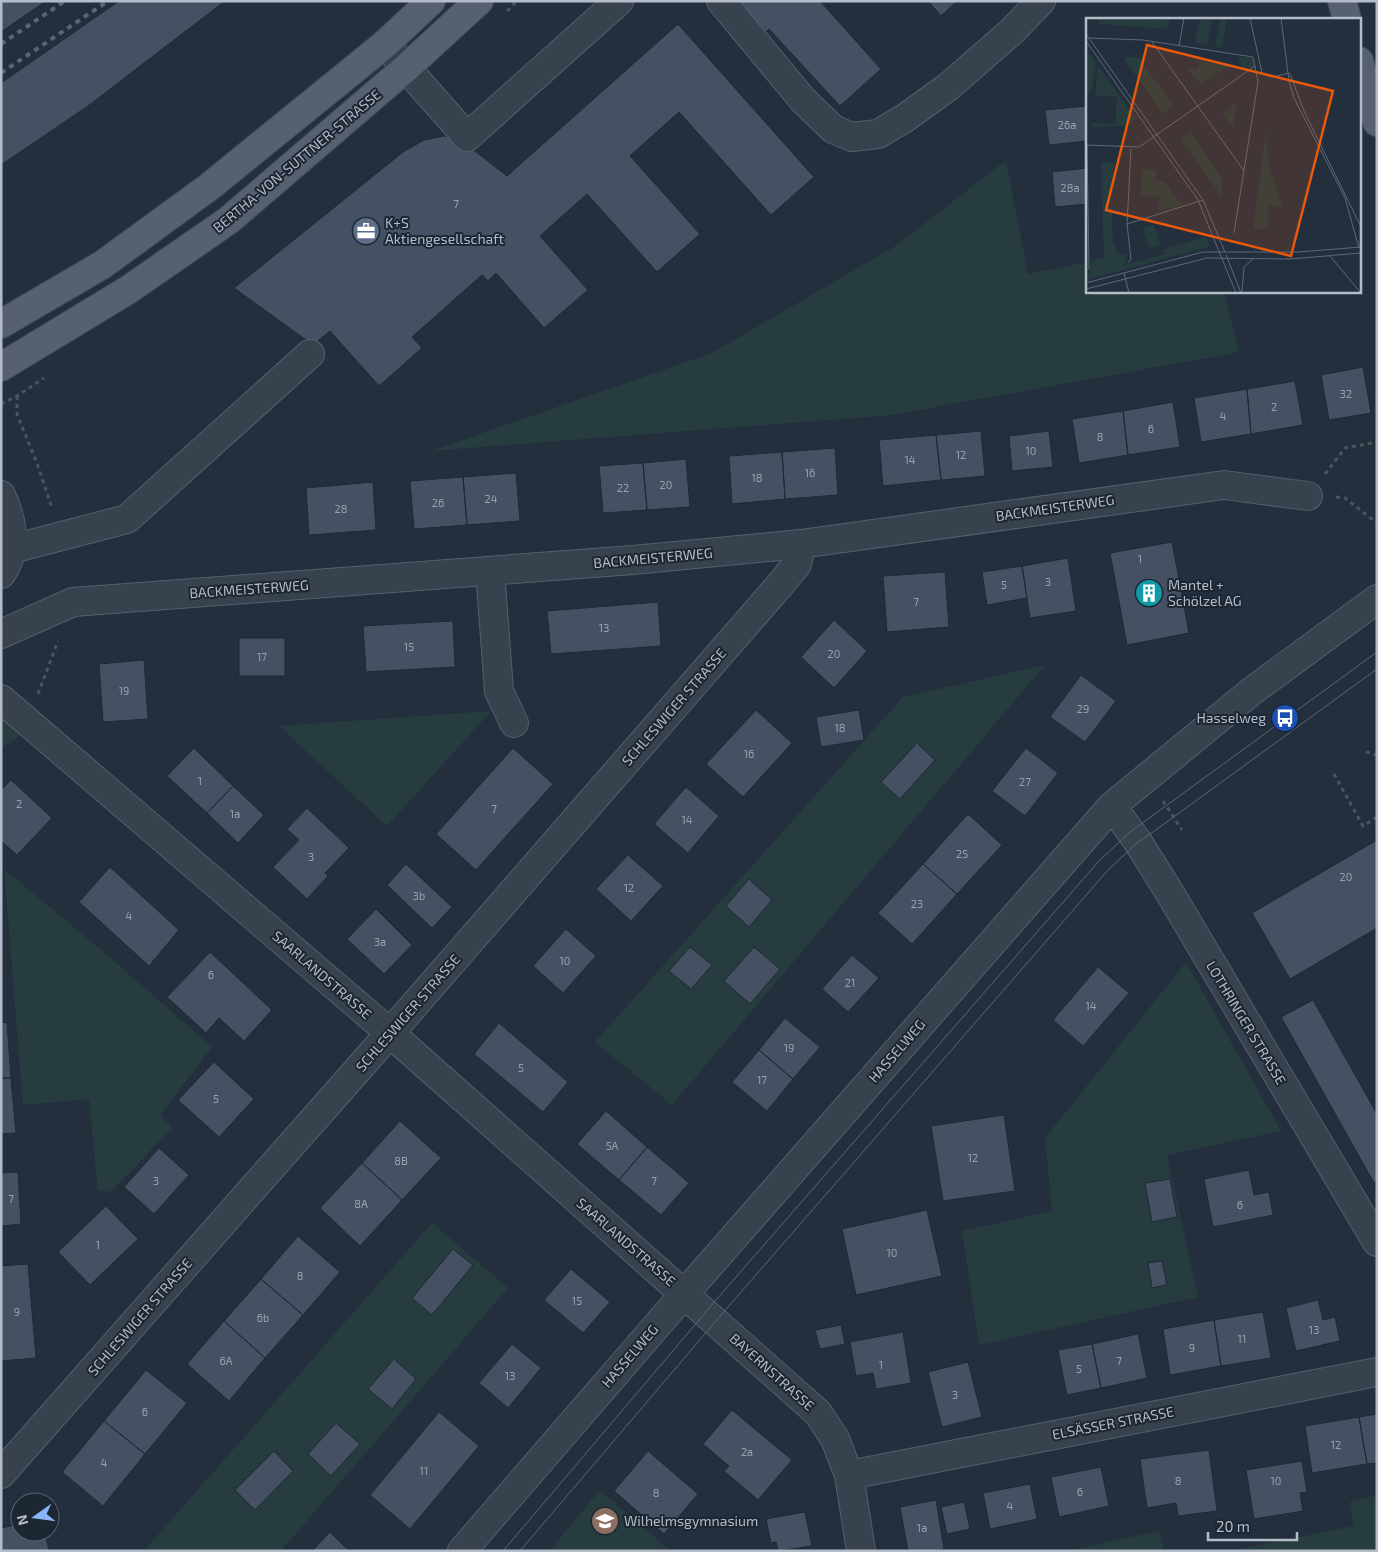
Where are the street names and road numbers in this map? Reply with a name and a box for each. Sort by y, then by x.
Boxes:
street label: BERTHA-VON-SUTTNER-STRASSE [209,85,384,236]
street label: BACKMEISTERWEG [994,491,1115,524]
street label: BACKMEISTERWEG [593,544,713,571]
street label: BACKMEISTERWEG [189,576,309,601]
street label: SCHLESWIGER STRASSE [618,644,729,769]
street label: SAARLANDSTRASSE [269,927,376,1022]
street label: SCHLESWIGER STRASSE [352,950,463,1075]
street label: LOTHRINGER STRASSE [1203,958,1290,1088]
street label: HASSELWEG [865,1016,929,1086]
street label: SAARLANDSTRASSE [573,1194,680,1289]
street label: SCHLESWIGER STRASSE [84,1254,195,1379]
street label: HASSELWEG [598,1321,662,1391]
street label: BAYERNSTRASSE [727,1329,818,1414]
street label: ELSÄSSER STRASSE [1051,1402,1175,1443]

